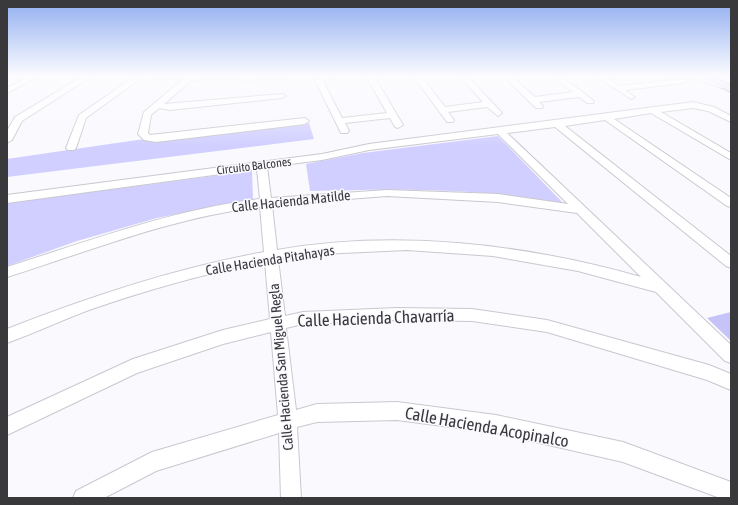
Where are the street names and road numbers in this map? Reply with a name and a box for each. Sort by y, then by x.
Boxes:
street label: Circuito Balcones [216,154,292,178]
street label: Calle Hacienda Matilde [231,187,351,215]
street label: Calle Hacienda Pitahayas [204,242,336,278]
street label: Calle Hacienda San Miguel Regla [266,283,296,451]
street label: Calle Hacienda Chavarría [297,305,455,331]
street label: Calle Hacienda Acopinalco [404,403,570,451]

